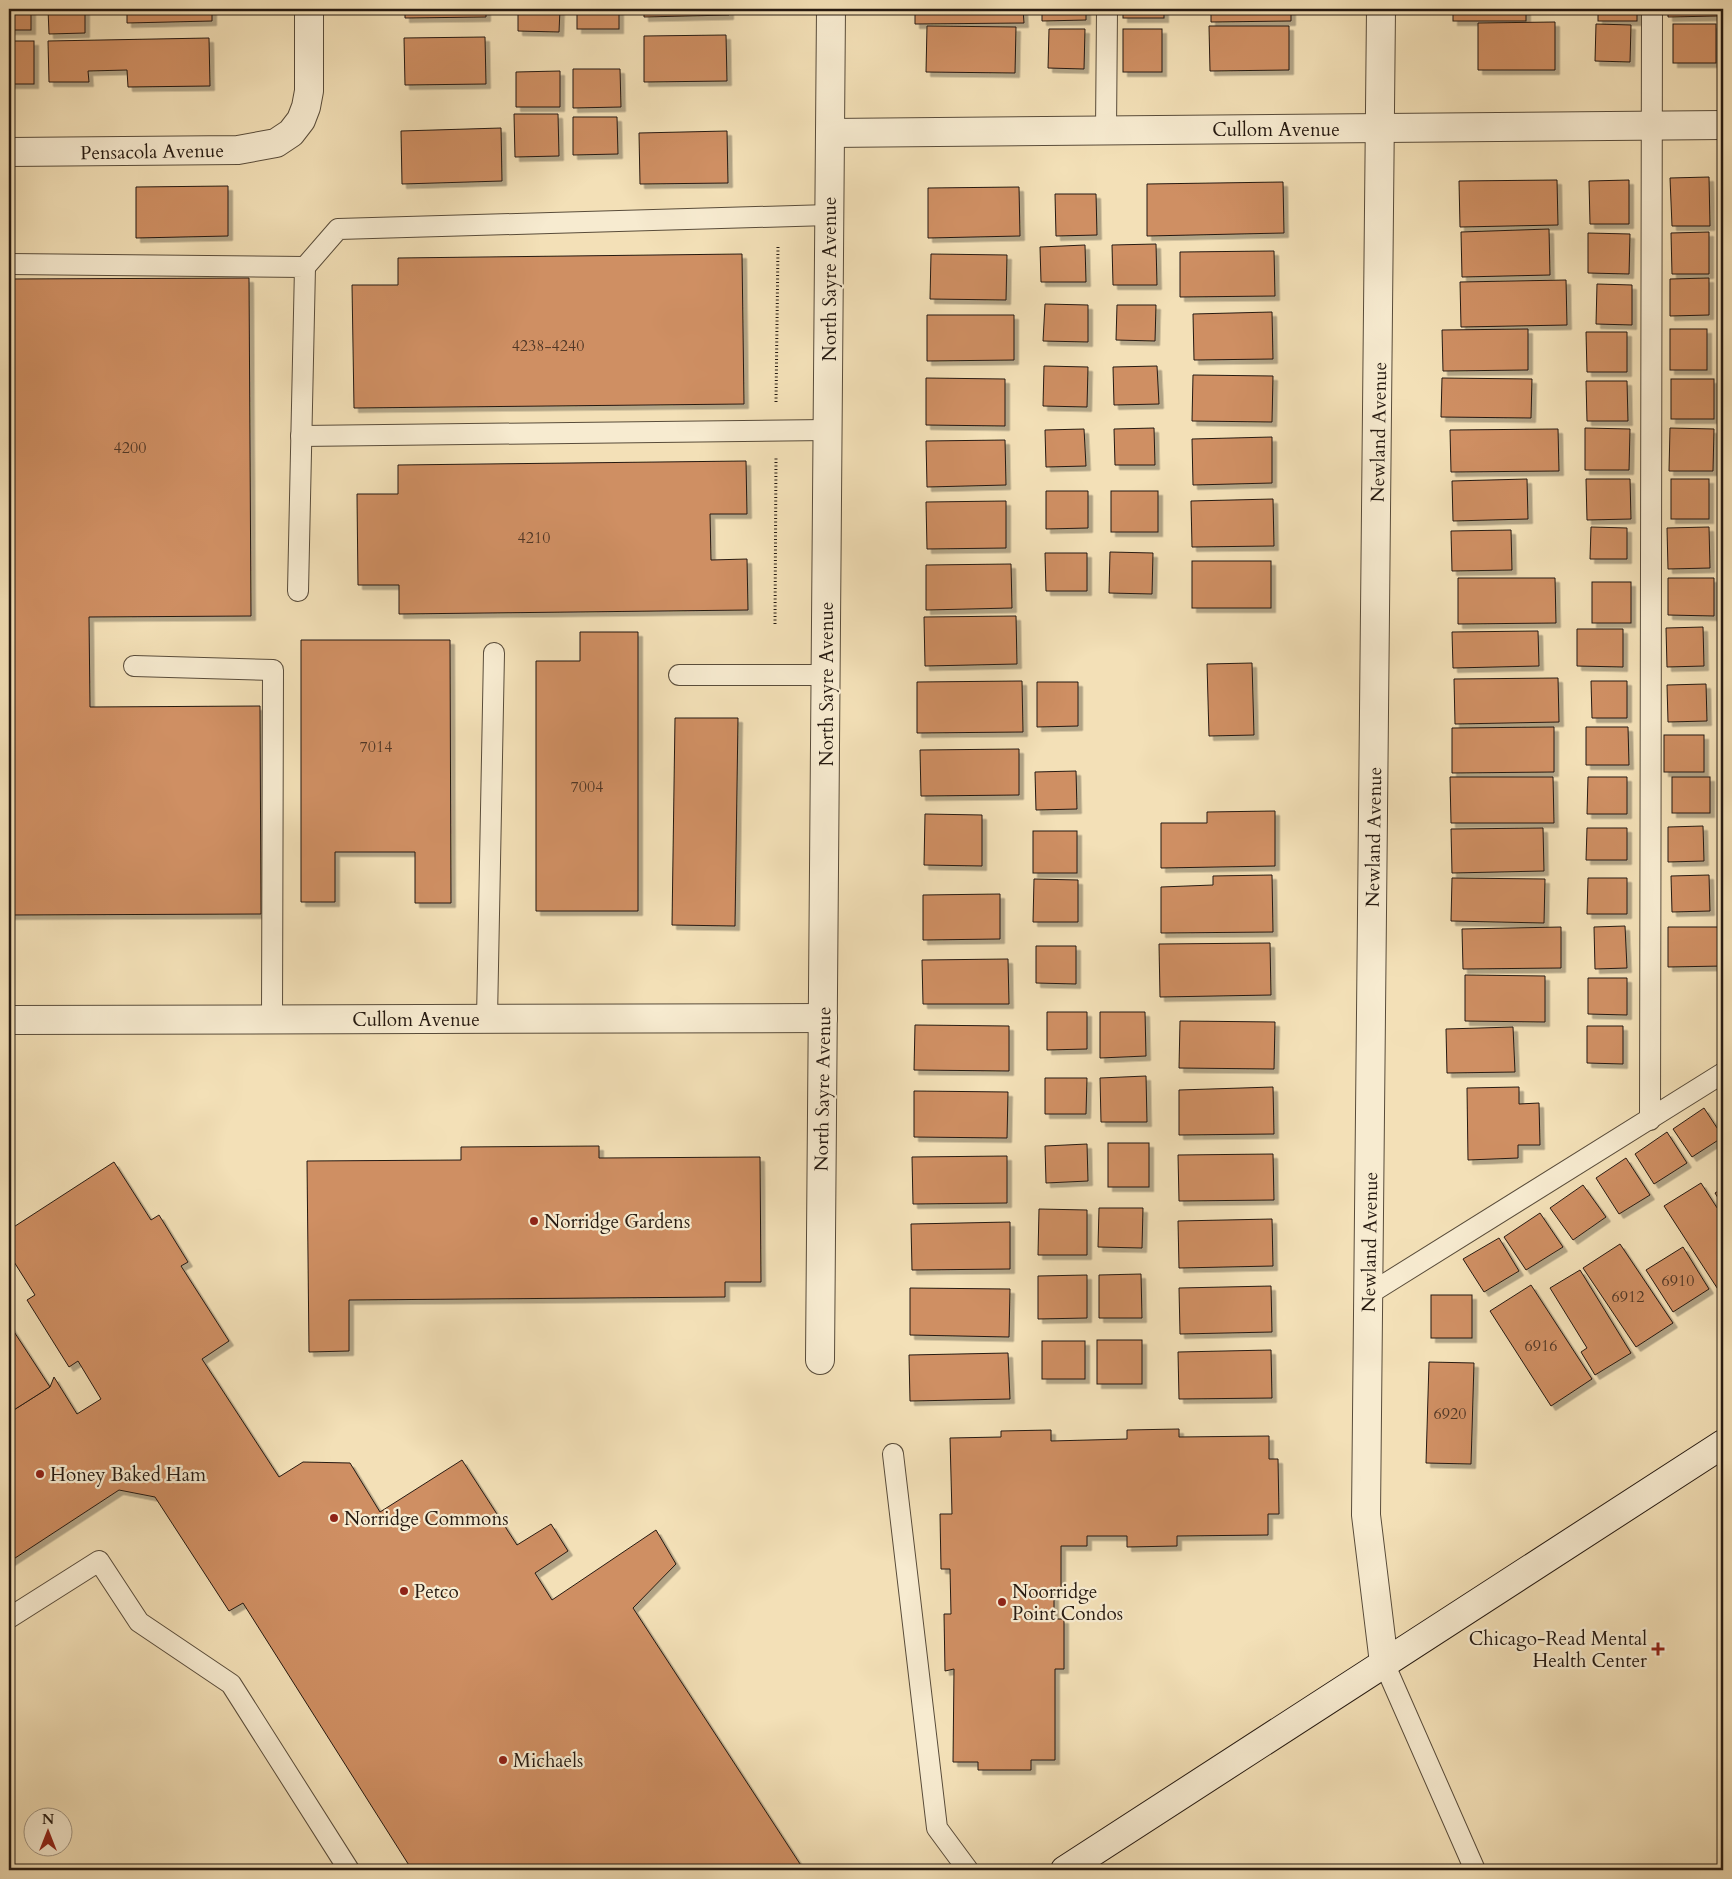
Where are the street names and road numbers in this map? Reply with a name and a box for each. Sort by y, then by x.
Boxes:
street label: Cullom Avenue [1212,117,1340,143]
street label: Pensacola Avenue [80,138,224,166]
street label: North Sayre Avenue [817,197,843,361]
street label: Newland Avenue [1365,361,1393,503]
street label: North Sayre Avenue [814,602,840,766]
street label: Newland Avenue [1360,766,1388,908]
street label: North Sayre Avenue [809,1006,837,1172]
street label: Cullom Avenue [352,1007,480,1033]
street label: Newland Avenue [1356,1171,1384,1313]

